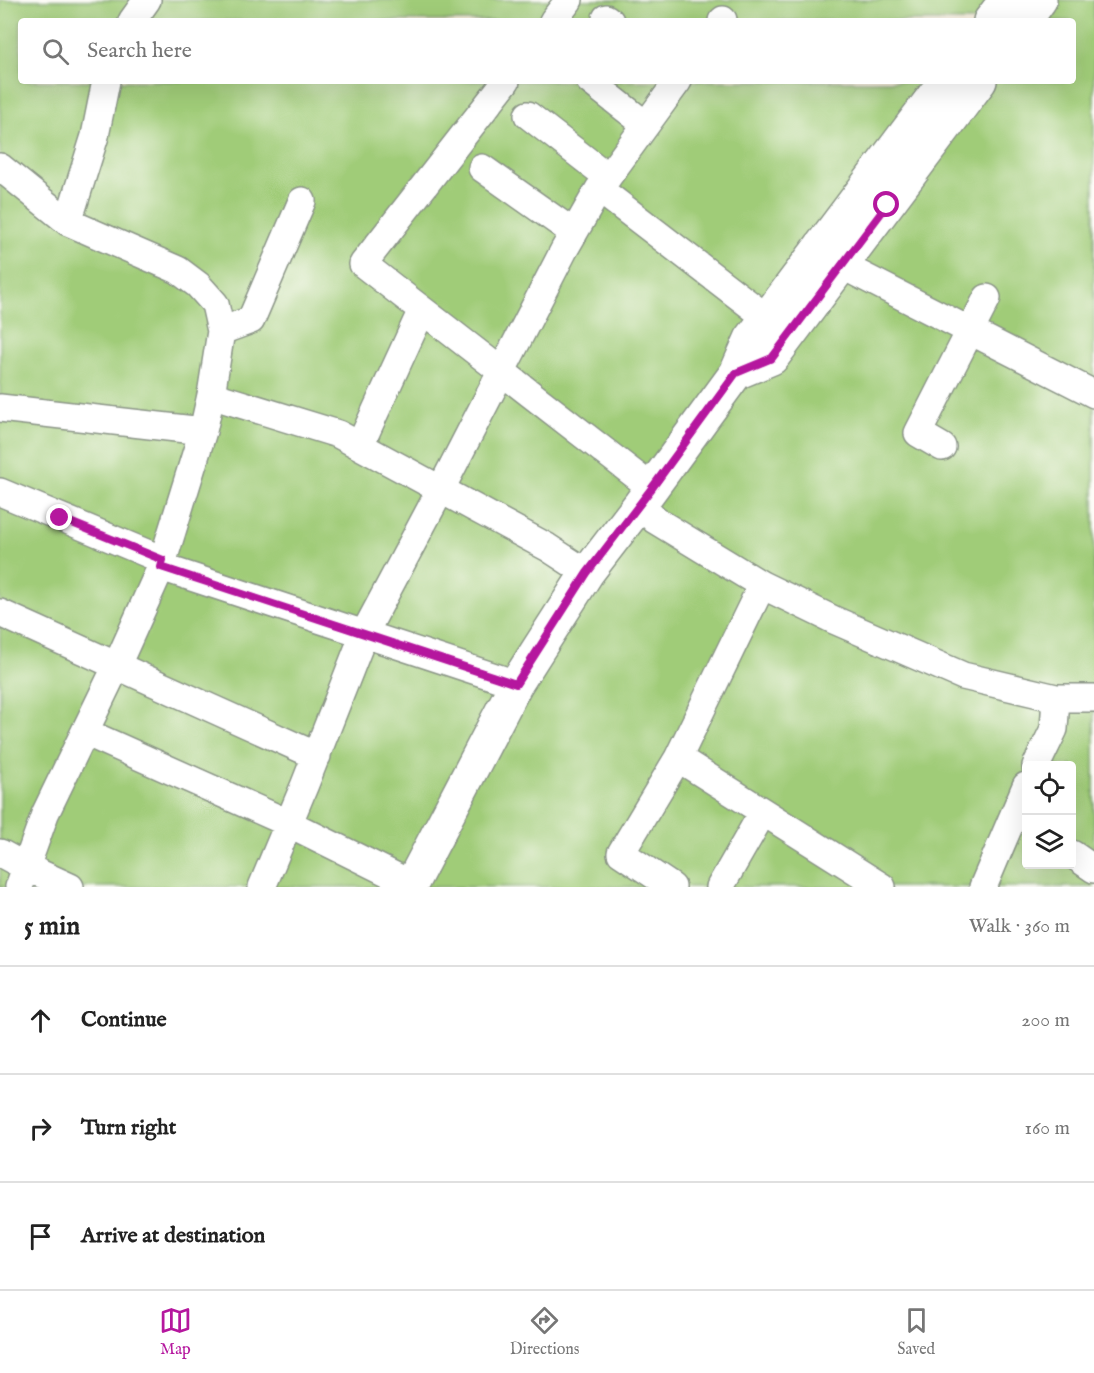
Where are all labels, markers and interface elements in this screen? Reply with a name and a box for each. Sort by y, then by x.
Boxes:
search box [18,18,1076,84]
icon: search [39,35,72,68]
text: Search here [87,37,192,65]
route start [873,191,899,217]
route end [46,504,72,530]
map controls [1022,761,1076,869]
button: locate [1022,761,1076,815]
button: layers [1022,815,1076,869]
text: 5 min [24,910,80,943]
text: Walk · 360 m [969,914,1070,939]
icon: ahead [24,1004,57,1037]
text: Continue [81,1006,167,1034]
text: 200 m [1021,1008,1070,1033]
icon: right [24,1112,57,1145]
text: Turn right [81,1114,176,1142]
text: 160 m [1024,1116,1070,1141]
icon: arrive [24,1220,57,1253]
text: Arrive at destination [81,1222,265,1250]
tab: Map [159,1304,192,1360]
tab: Directions [510,1304,579,1360]
tab: Saved [897,1304,935,1360]

